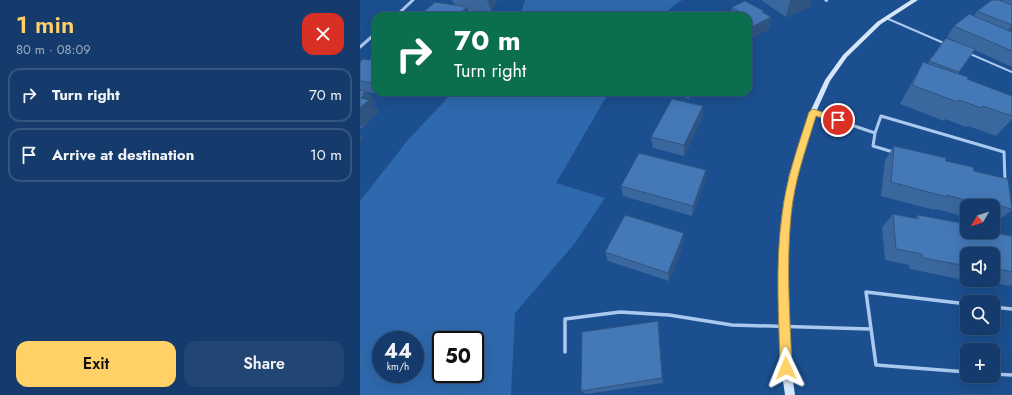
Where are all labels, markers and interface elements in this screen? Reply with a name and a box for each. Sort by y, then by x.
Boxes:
text: 1 min [16,7,74,42]
button: close [302,13,344,55]
text: 70 m [454,20,521,61]
icon: right [388,28,440,80]
text: 80 m · 08:09 [16,40,91,59]
text: Turn right [454,58,526,84]
icon: right [18,84,40,106]
text: Turn right [52,84,120,106]
text: 70 m [309,84,342,106]
pin [821,103,855,137]
icon: arrive [827,109,849,131]
icon: arrive [18,144,40,166]
text: Arrive at destination [52,144,194,166]
text: 10 m [310,144,342,166]
north arrow [960,199,1000,239]
map controls [960,199,1000,383]
button: sound [960,247,1000,287]
button: search [960,295,1000,335]
speed limit sign: 50 [432,331,484,383]
text: 44 [384,337,412,366]
button: Exit [16,341,176,387]
button: Share [184,341,344,387]
button: + [960,343,1000,383]
position arrow [765,347,807,389]
text: km/h [387,359,409,374]

